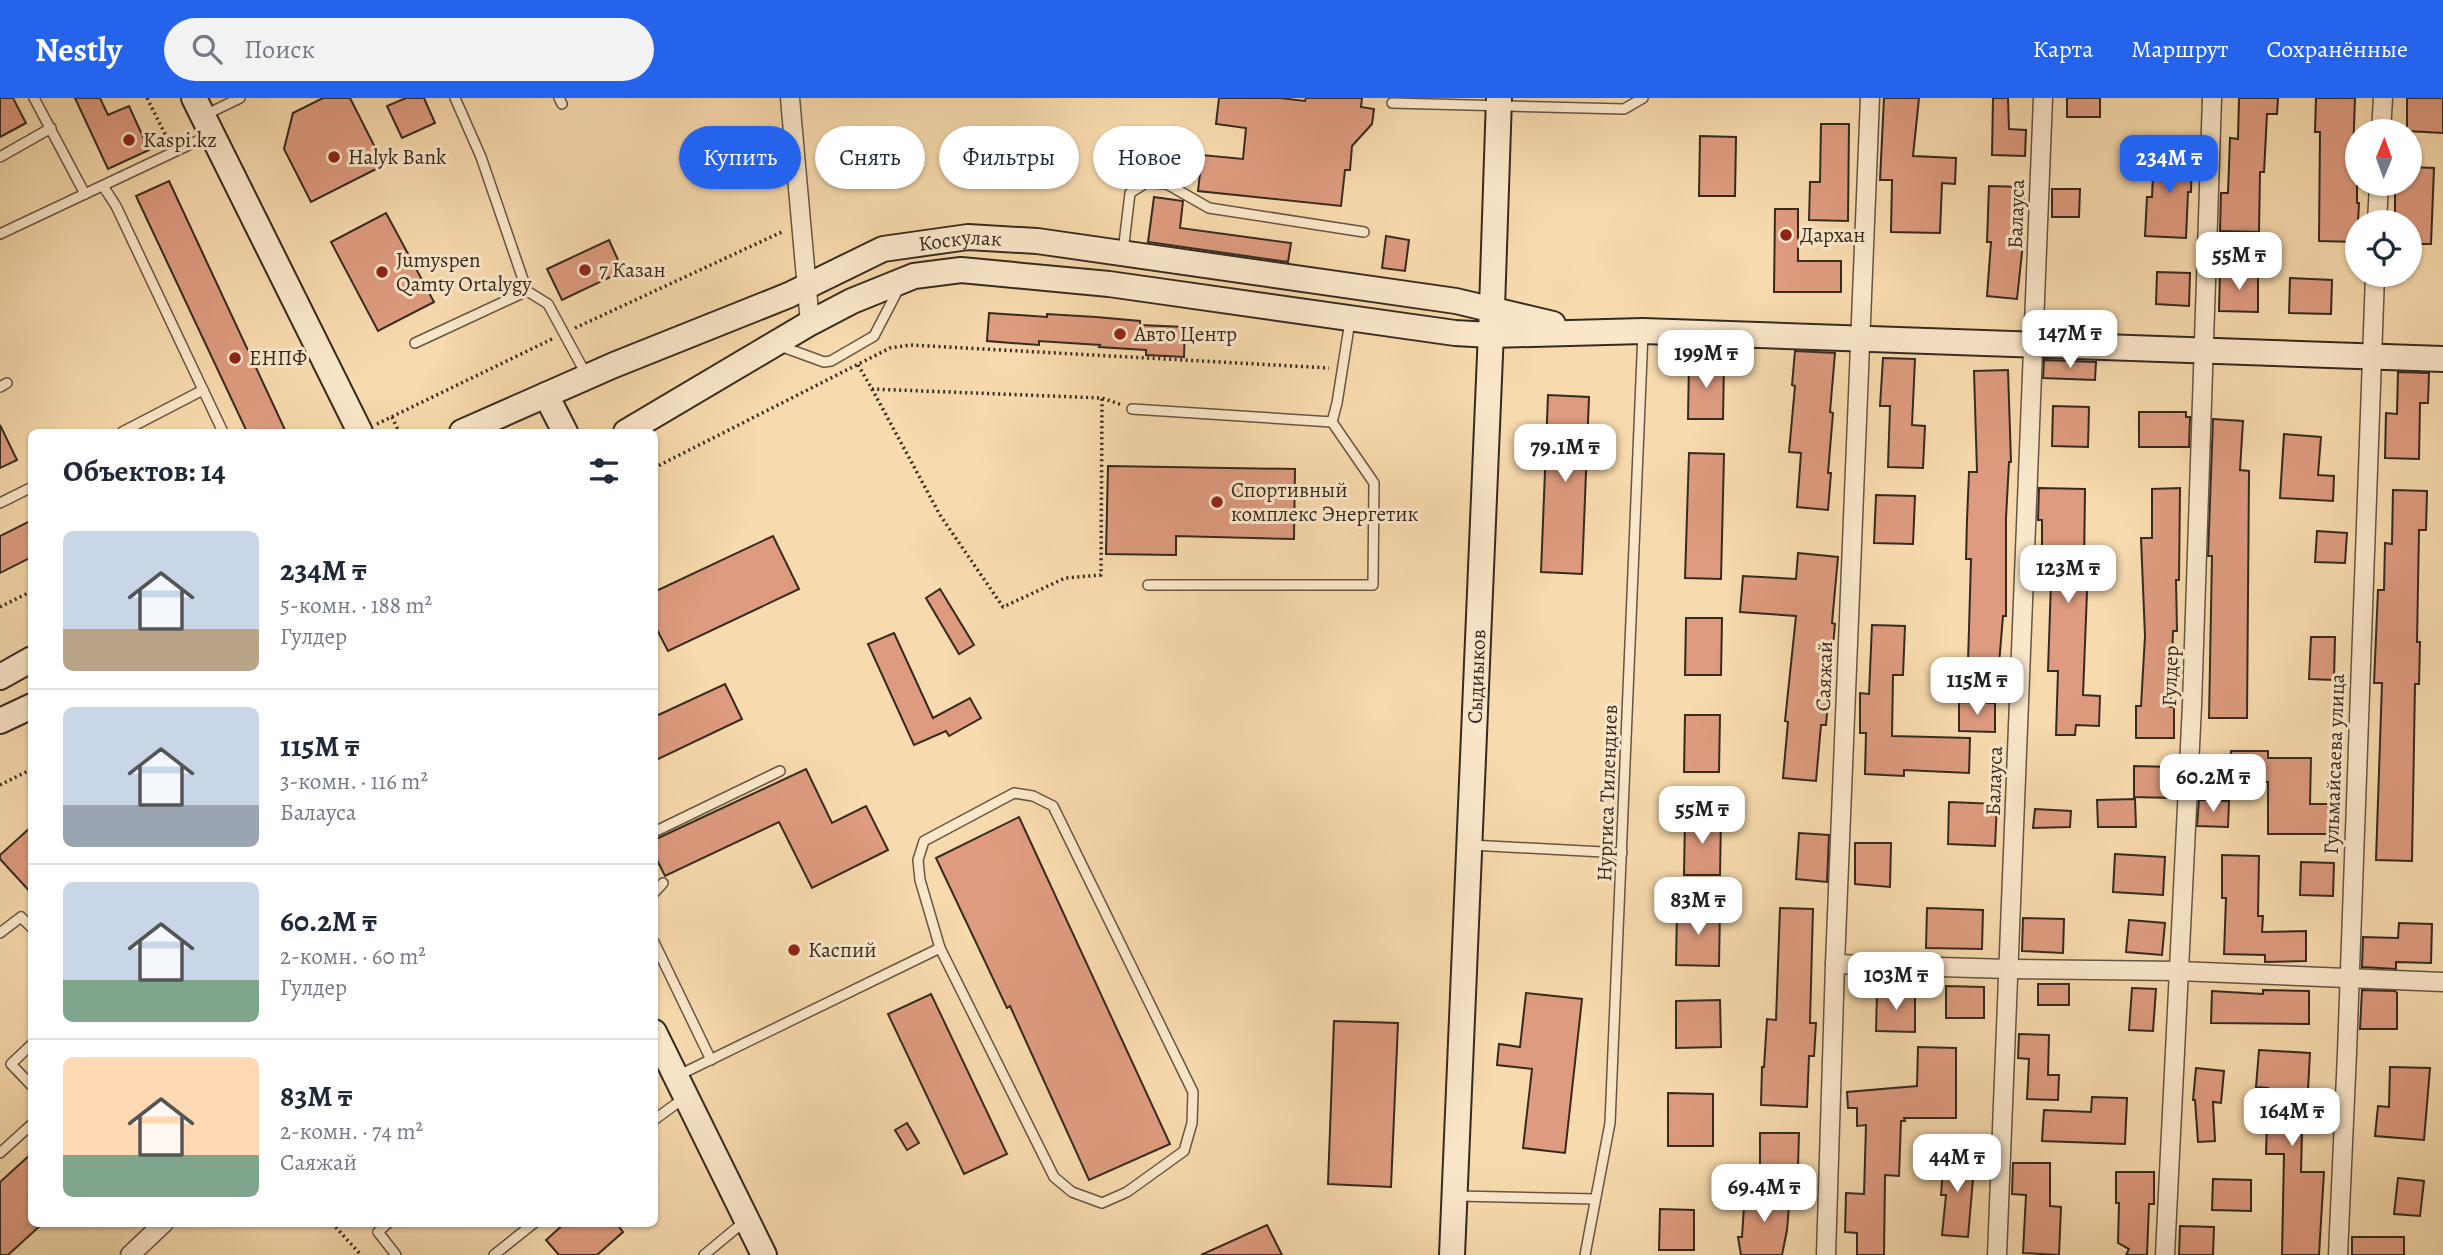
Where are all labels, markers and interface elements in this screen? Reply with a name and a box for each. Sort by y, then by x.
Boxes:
search box [164,18,654,81]
text: Nestly [35,27,122,72]
icon: search [188,30,226,68]
text: Поиск [244,32,315,67]
text: Карта [2033,33,2093,65]
text: Маршрут [2131,33,2229,65]
text: Сохранённые [2267,33,2408,65]
north arrow [2345,119,2422,196]
map controls [2345,119,2422,287]
place label: Kaspi.kz [143,126,217,154]
chip: Купить [679,126,801,189]
chip: Снять [815,126,925,189]
chip: Фильтры [939,126,1079,189]
chip: Новое [1093,126,1205,189]
marker: Kaspi.kz [121,132,137,148]
pin: 234M ₸ [2112,136,2226,195]
text: 234M ₸ [2136,142,2202,173]
place label: Halyk Bank [348,143,447,171]
marker: Halyk Bank [326,149,342,165]
street label: Балауса [2001,178,2031,249]
button: locate [2345,210,2422,287]
place label: Дархан [1800,221,1866,249]
street label: Коскулак [916,223,1003,258]
marker: Дархан [1778,227,1794,243]
pin: 55M ₸ [2190,232,2288,292]
text: 55M ₸ [2212,239,2266,270]
place label: Jumyspen Qamty Ortalygy [396,246,532,298]
place label: 7 Казан [599,256,666,284]
marker: 7 Казан [577,262,593,278]
marker: Jumyspen Qamty Ortalygy [374,264,390,280]
pin: 147M ₸ [2013,310,2127,370]
text: 147M ₸ [2038,317,2102,348]
place label: Авто Центр [1133,320,1237,348]
marker: Авто Центр [1112,326,1128,342]
pin: 199M ₸ [1649,330,1763,390]
text: 199M ₸ [1674,337,1738,368]
place label: ЕНПФ [249,344,307,372]
marker: ЕНПФ [227,350,243,366]
pin: 79.1M ₸ [1500,424,1630,484]
text: 79.1M ₸ [1530,431,1600,462]
text: Объектов: 14 [63,451,225,491]
icon: filters [585,452,623,490]
place label: Спортивный комплекс Энергетик [1231,476,1419,528]
marker: Спортивный комплекс Энергетик [1209,494,1225,510]
pin: 123M ₸ [2011,546,2125,605]
text: 234M ₸ [280,550,367,590]
text: 123M ₸ [2036,552,2100,583]
icon: home [119,559,203,643]
text: 5-комн. · 188 m² [280,590,432,621]
text: Гулдер [280,621,347,652]
street label: Сыдиыков [1460,629,1492,724]
street label: Саяжай [1809,640,1839,712]
street label: Гулдер [2155,645,2185,707]
pin: 115M ₸ [1920,658,2034,717]
text: 115M ₸ [1947,664,2007,695]
street label: Гульмайсаева улица [2317,673,2351,855]
street label: Нургиса Тилендиев [1590,704,1624,882]
text: 115M ₸ [280,726,359,766]
icon: home [119,735,203,819]
street label: Балауса [1979,745,2009,816]
pin: 60.2M ₸ [2148,754,2278,814]
text: 60.2M ₸ [2176,761,2250,792]
text: 3-комн. · 116 m² [280,766,428,797]
pin: 55M ₸ [1653,786,1751,846]
text: 55M ₸ [1675,793,1729,824]
text: Балауса [280,797,356,828]
pin: 83M ₸ [1649,878,1747,937]
text: 83M ₸ [1670,884,1726,915]
text: 60.2M ₸ [280,901,377,941]
icon: home [119,910,203,994]
place label: Каспий [808,936,877,964]
text: 2-комн. · 60 m² [280,941,426,972]
marker: Каспий [786,942,802,958]
pin: 103M ₸ [1839,953,1953,1012]
text: 103M ₸ [1864,959,1928,990]
text: Гулдер [280,972,347,1003]
text: 83M ₸ [280,1076,352,1116]
icon: home [119,1085,203,1169]
pin: 164M ₸ [2235,1088,2349,1148]
text: 164M ₸ [2260,1095,2324,1126]
text: 2-комн. · 74 m² [280,1116,423,1147]
pin: 44M ₸ [1908,1134,2006,1194]
text: 44M ₸ [1929,1141,1985,1172]
text: Саяжай [280,1147,357,1178]
pin: 69.4M ₸ [1699,1164,1829,1224]
text: 69.4M ₸ [1727,1171,1801,1202]

